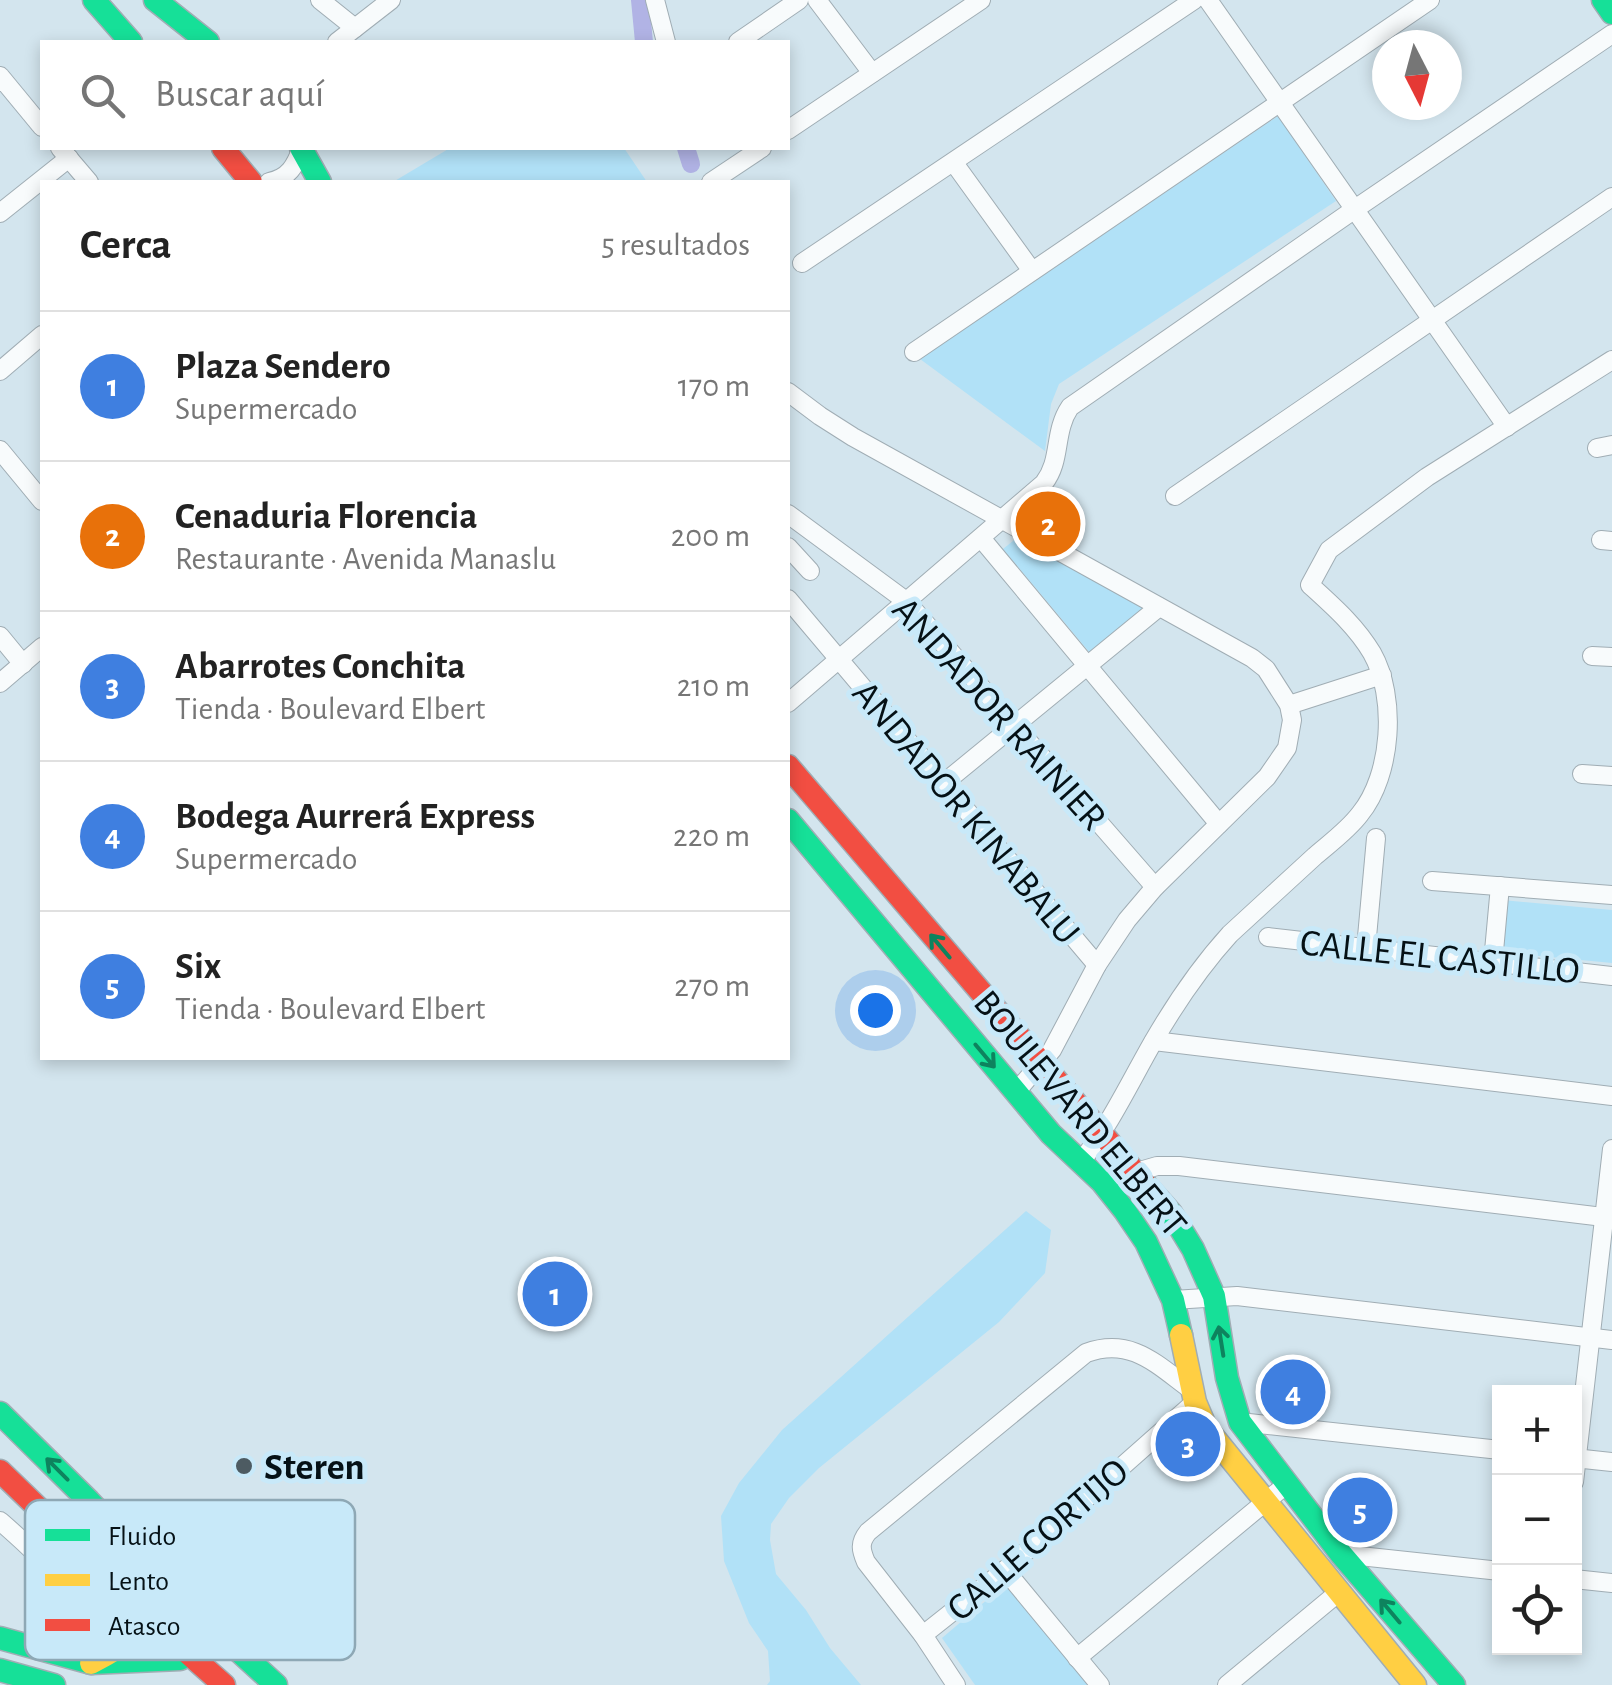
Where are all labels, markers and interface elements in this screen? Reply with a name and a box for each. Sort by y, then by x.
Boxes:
north arrow [1372,30,1462,120]
search box [40,40,790,150]
icon: search [75,68,130,123]
text: Buscar aquí [155,76,324,114]
text: Cerca [80,224,171,266]
text: 5 resultados [601,229,750,261]
text: Plaza Sendero [175,348,391,386]
text: 1 [107,370,118,402]
text: 170 m [678,370,750,402]
text: Supermercado [175,393,358,425]
pin: 2 [1016,486,1080,562]
text: Cenaduria Florencia [175,498,477,536]
text: 2 [105,520,120,552]
text: 200 m [671,520,750,552]
text: Restaurante · Avenida Manaslu [175,543,556,575]
street label: ANDADOR RAINIER [884,591,1113,838]
text: Abarrotes Conchita [175,648,466,686]
text: 3 [106,670,119,702]
text: 210 m [677,670,750,702]
street label: ANDADOR KINABALU [845,674,1086,952]
text: Tienda · Boulevard Elbert [175,693,485,725]
text: Bodega Aurrerá Express [175,798,535,836]
text: 4 [104,820,121,852]
text: 220 m [673,820,750,852]
text: Supermercado [175,843,358,875]
street label: CALLE EL CASTILLO [1298,924,1581,992]
one-way arrow [930,933,952,959]
text: Six [175,948,221,986]
text: 5 [106,970,119,1002]
text: 270 m [674,970,750,1002]
street label: BOULEVARD ELBERT [966,984,1193,1244]
your location [850,985,901,1036]
text: Tienda · Boulevard Elbert [175,993,485,1025]
one-way arrow [974,1042,996,1068]
pin: 1 [522,1256,588,1332]
one-way arrow [1211,1325,1230,1357]
pin: 4 [1260,1354,1326,1430]
map controls [1492,1385,1582,1655]
button: + [1492,1385,1582,1475]
pin: 3 [1156,1406,1220,1482]
place label: Steren [264,1449,365,1487]
street label: CALLE CORTIJO [941,1452,1136,1629]
marker: Steren [233,1455,255,1477]
one-way arrow [45,1457,69,1481]
pin: 5 [1328,1472,1392,1548]
button: − [1492,1475,1582,1565]
legend [25,1500,355,1660]
text: Fluido [108,1523,176,1551]
button: locate [1492,1565,1582,1655]
text: Lento [108,1568,169,1596]
one-way arrow [1379,1599,1402,1624]
text: Atasco [108,1613,180,1641]

